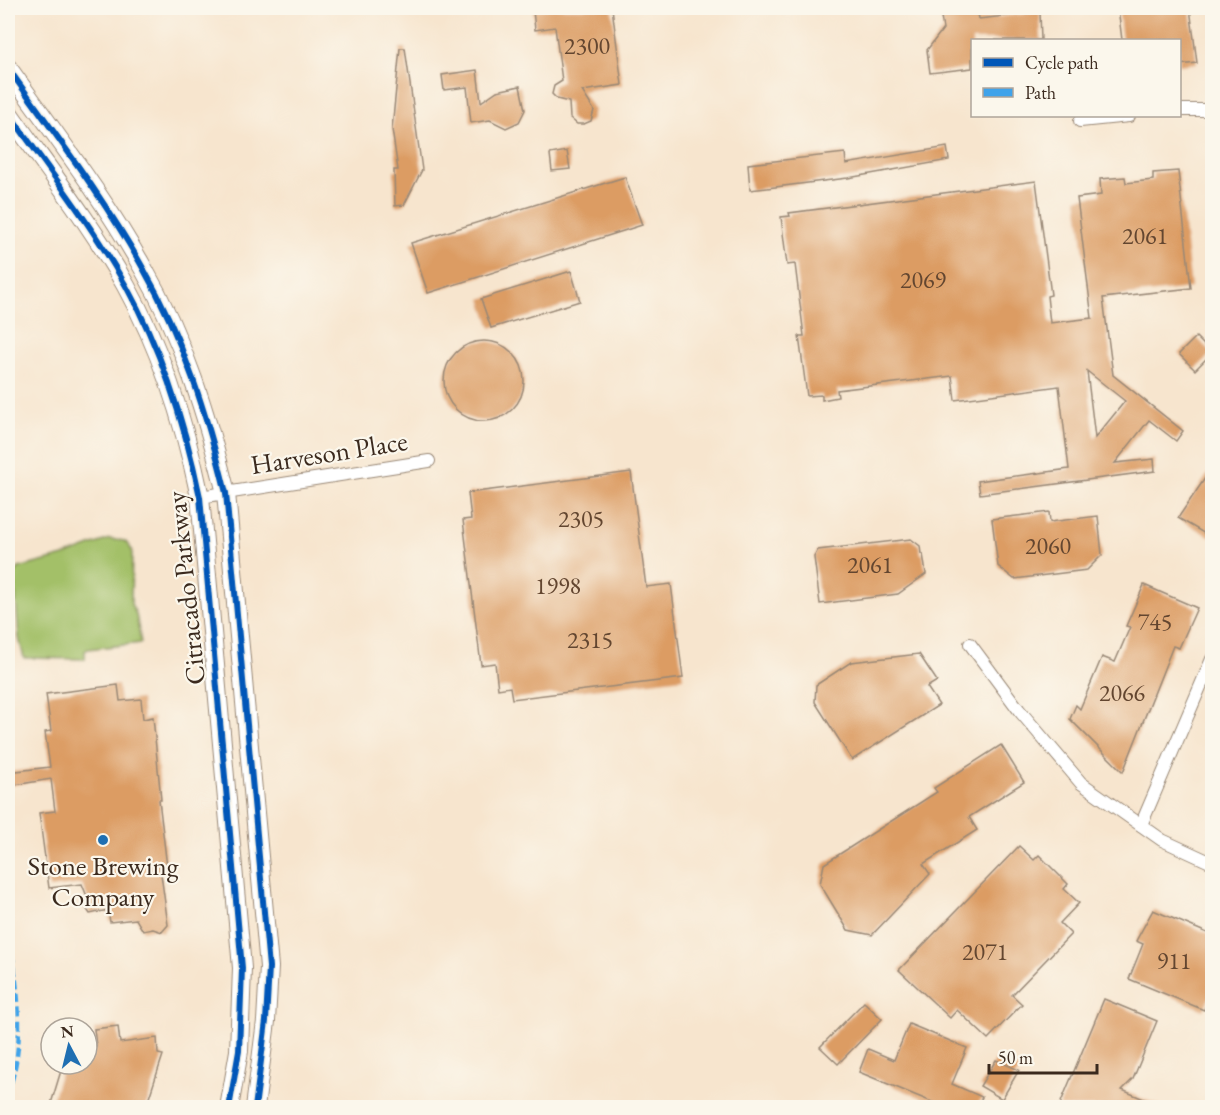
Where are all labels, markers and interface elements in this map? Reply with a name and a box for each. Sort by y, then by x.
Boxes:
house number: 2300 [564,30,610,61]
legend [971,39,1181,117]
text: Cycle path [1025,51,1099,74]
text: Path [1025,81,1056,104]
house number: 2061 [1122,220,1168,251]
house number: 2069 [900,264,947,295]
street label: Harveson Place [248,423,410,482]
street label: Citracado Parkway [158,489,213,686]
house number: 2305 [558,503,604,534]
house number: 2060 [1025,530,1071,561]
house number: 2061 [847,549,893,580]
house number: 1998 [535,570,581,601]
house number: 745 [1138,606,1172,637]
house number: 2315 [567,624,613,655]
house number: 2066 [1099,677,1145,708]
marker: Stone Brewing Company [96,833,110,847]
place label: Stone Brewing Company [27,848,179,914]
house number: 2071 [962,936,1008,967]
house number: 911 [1157,945,1191,976]
north arrow [39,1016,99,1076]
text: N [60,1020,75,1043]
scale bar [989,1037,1097,1075]
text: 50 m [998,1046,1033,1069]

